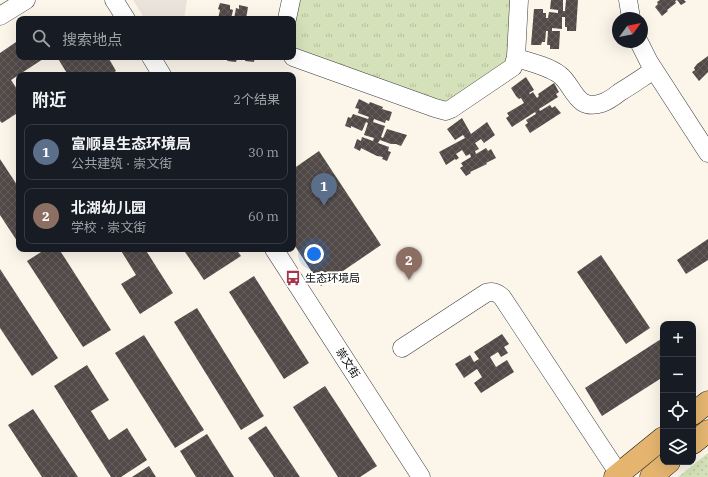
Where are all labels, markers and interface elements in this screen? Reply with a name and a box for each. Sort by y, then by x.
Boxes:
north arrow [612,12,648,48]
search box [16,16,296,60]
icon: search [30,27,52,49]
text: 搜索地点 [62,30,122,49]
text: 附近 [32,89,66,111]
text: 2个结果 [233,91,280,108]
text: 富顺县生态环境局 [71,134,191,153]
text: 1 [42,144,50,161]
text: 30 m [248,144,279,161]
text: 公共建筑 · 崇文街 [71,155,172,172]
pin: 1 [311,173,337,206]
text: 北湖幼儿园 [71,198,146,217]
text: 2 [42,208,50,225]
text: 60 m [248,208,279,225]
text: 学校 · 崇文街 [71,219,146,236]
your location [304,244,324,264]
pin: 2 [396,247,422,280]
bus stop icon: 生态环境局 [284,269,302,287]
place label: 生态环境局 [305,271,360,285]
map controls [660,321,696,465]
button: + [660,321,696,357]
street label: 崇文街 [333,345,363,381]
button: − [660,357,696,393]
button: locate [660,393,696,429]
button: layers [660,429,696,465]

